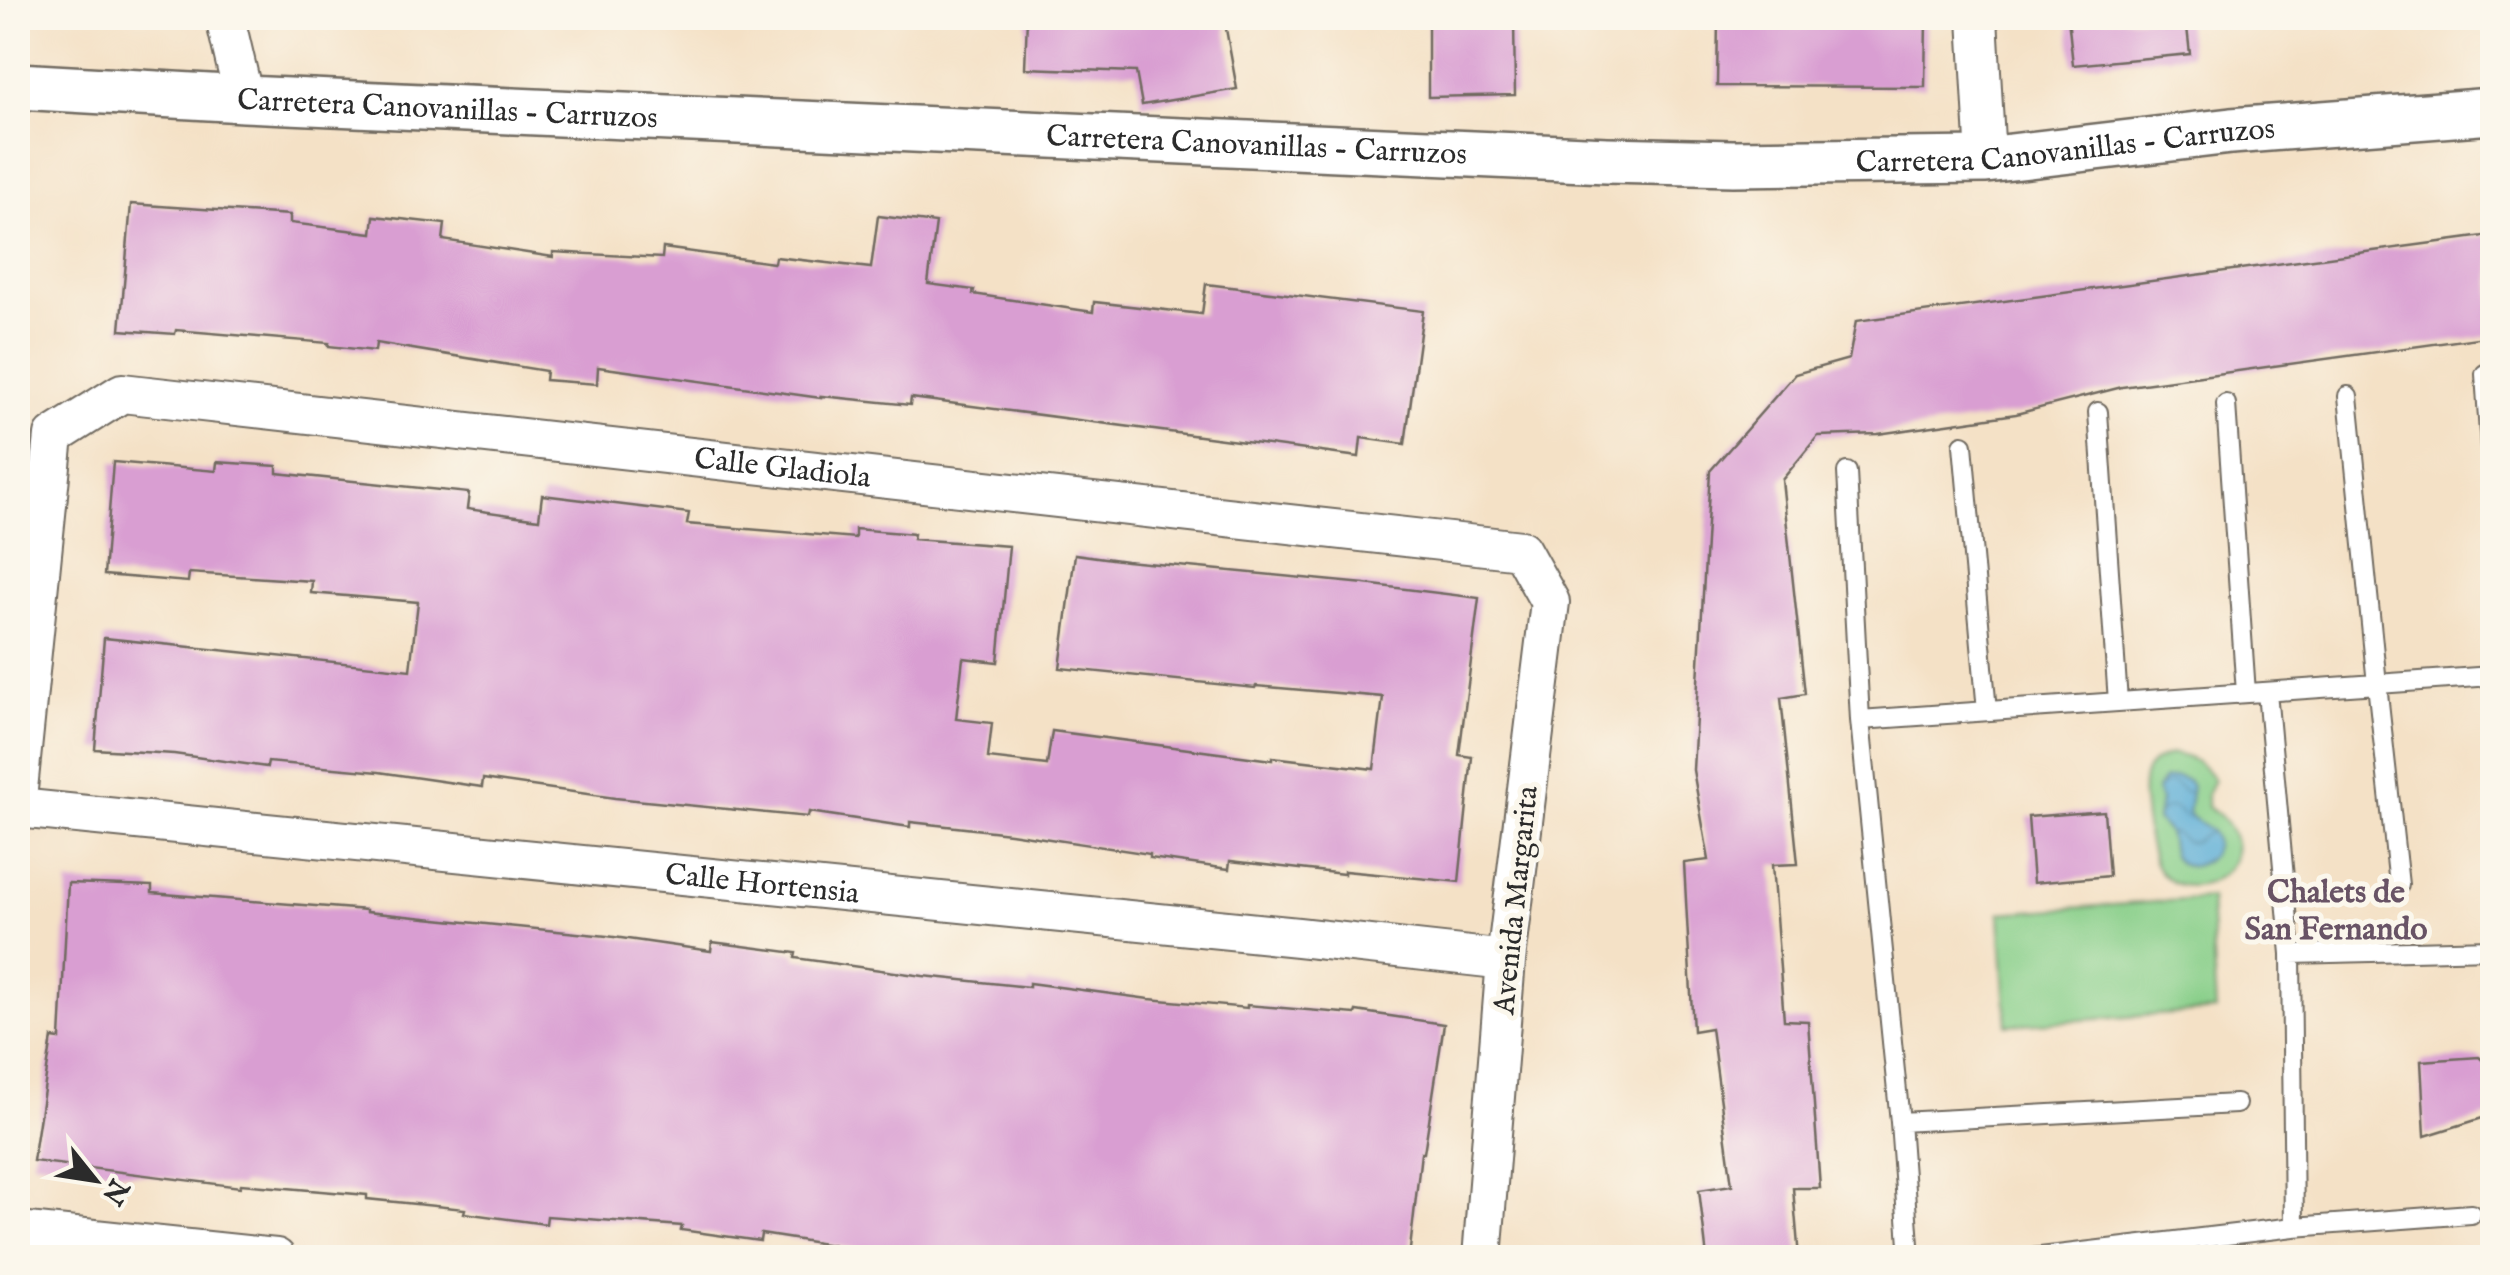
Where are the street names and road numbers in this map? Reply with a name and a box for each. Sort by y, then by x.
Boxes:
street label: Carretera Canovanillas - Carruzos [236,82,658,138]
street label: Carretera Canovanillas - Carruzos [1856,111,2276,183]
street label: Carretera Canovanillas - Carruzos [1045,118,1468,175]
street label: Calle Gladiola [692,440,873,498]
street label: Avenida Margarita [1486,784,1548,1017]
street label: Calle Hortensia [663,856,861,914]

